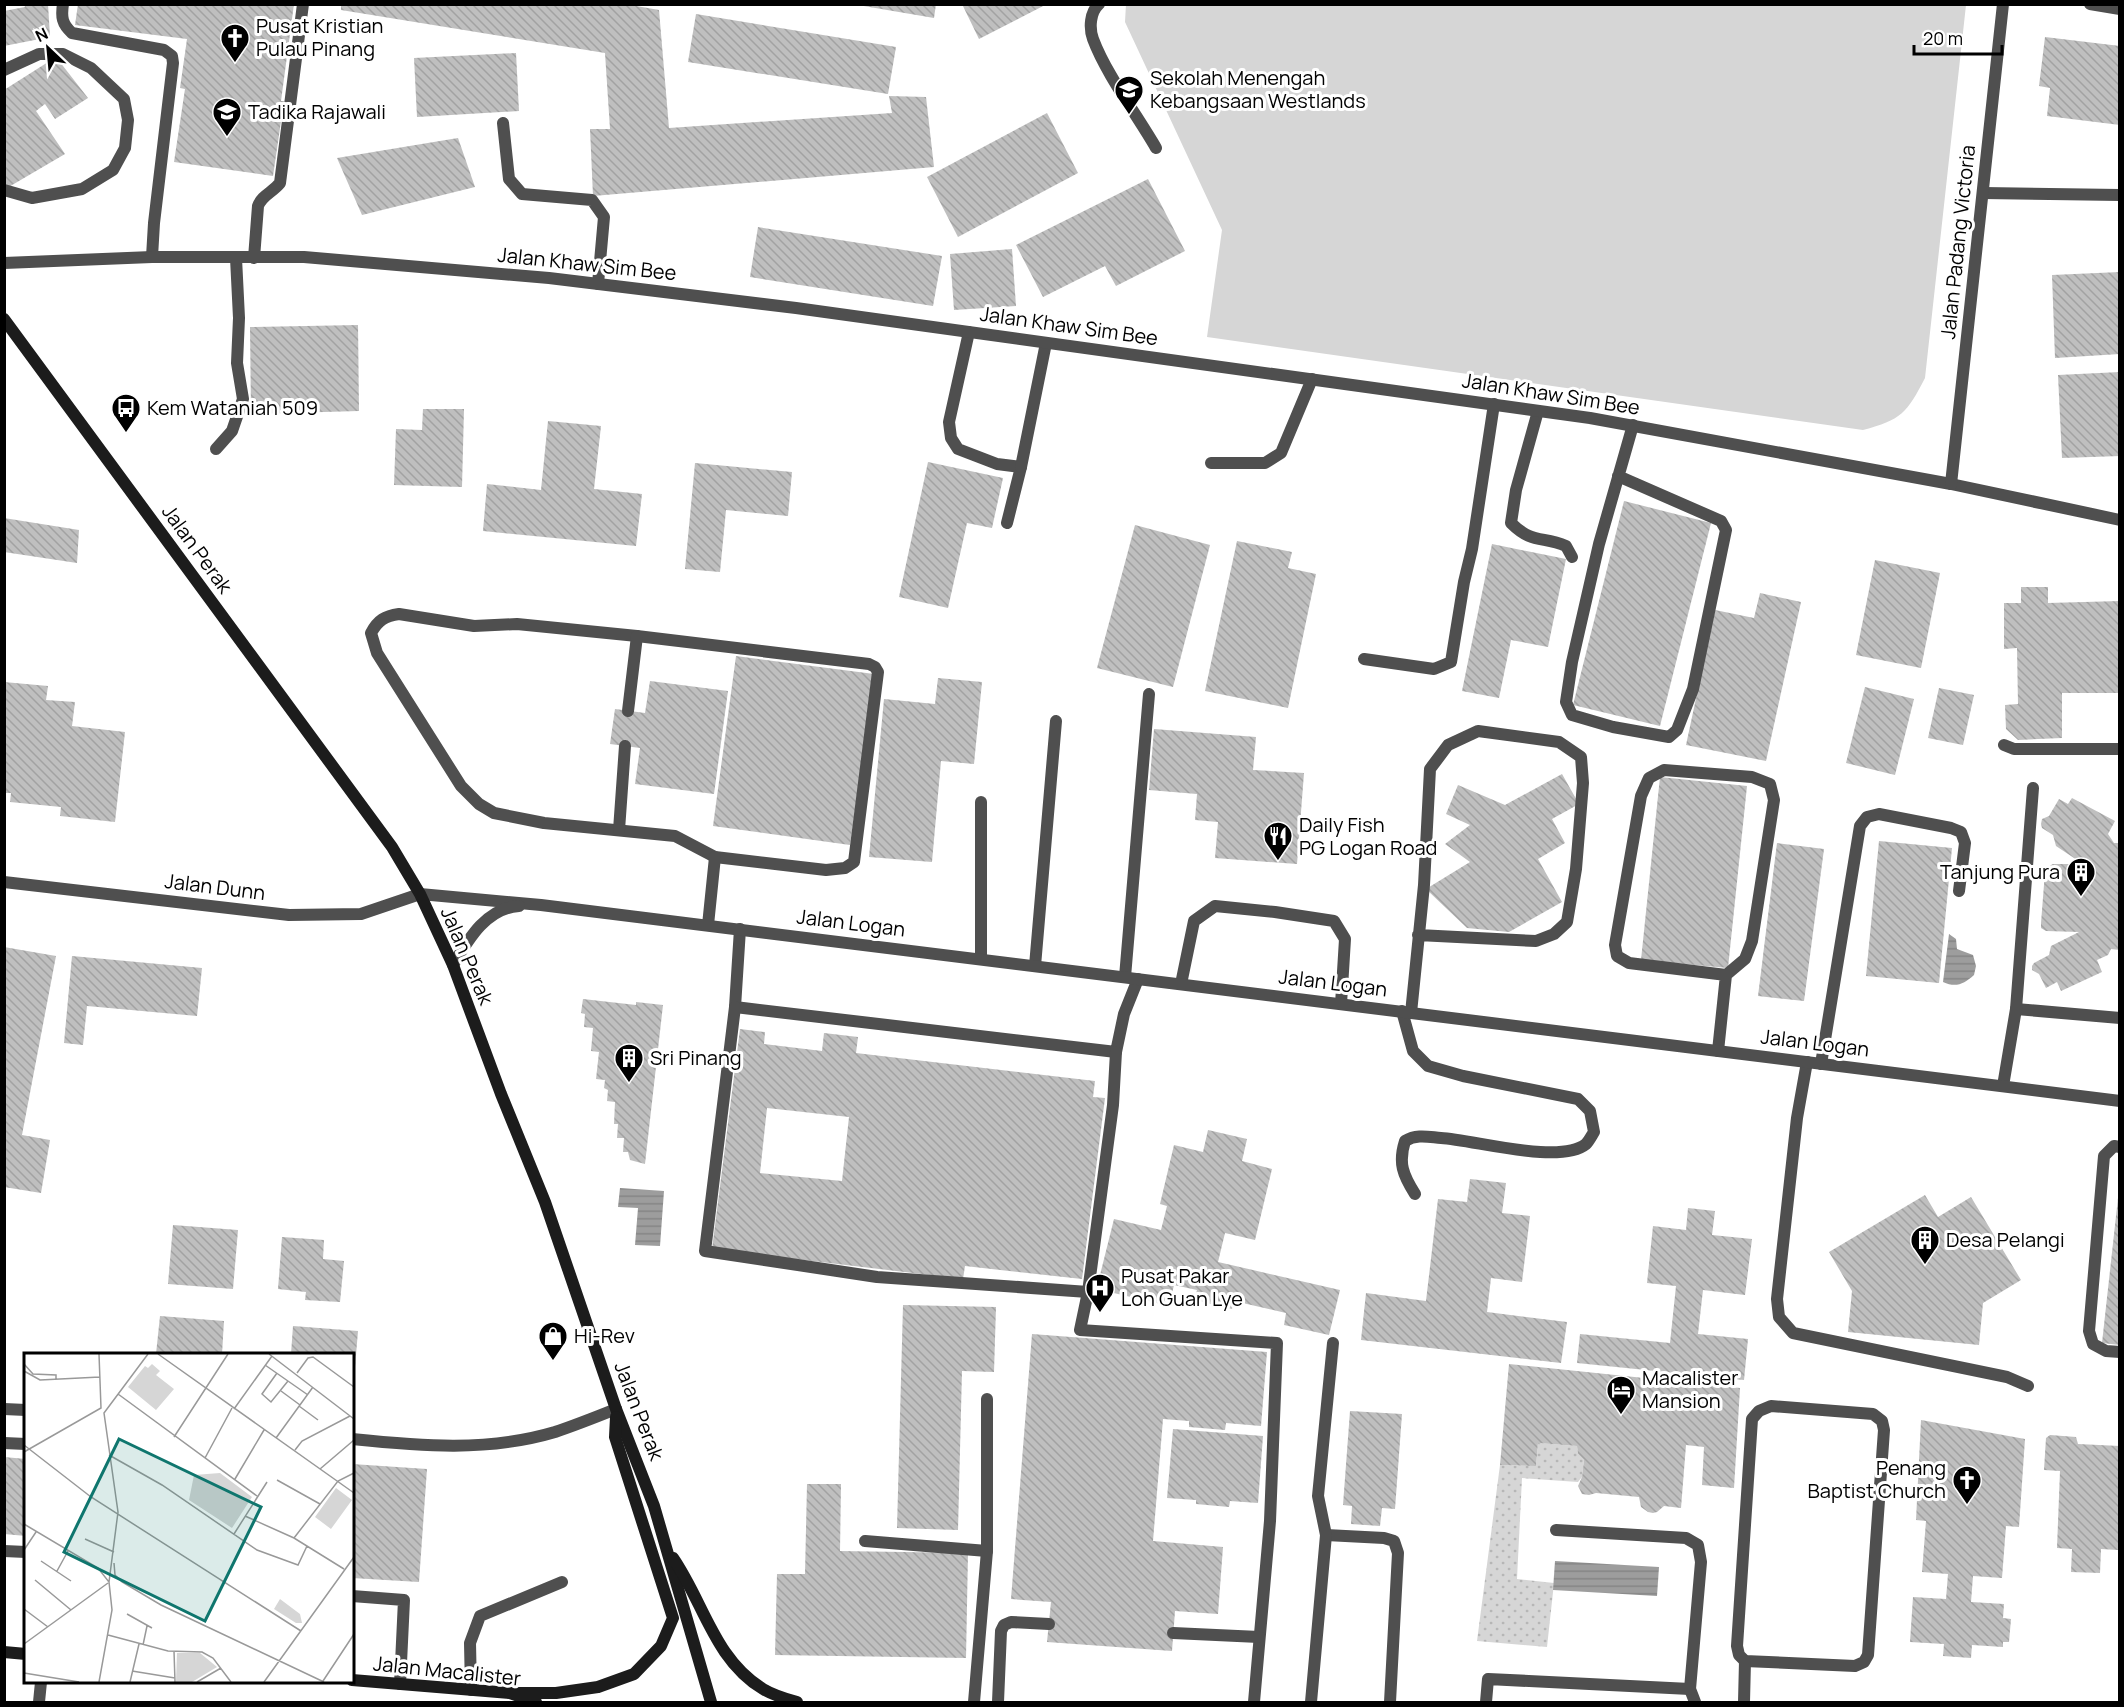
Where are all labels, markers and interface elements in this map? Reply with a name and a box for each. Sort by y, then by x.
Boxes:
place label: Pusat Kristian Pulau Pinang [256,12,384,62]
north arrow [18,18,78,78]
scale bar [1914,18,2002,56]
text: N [31,22,51,47]
church icon: Pusat Kristian Pulau Pinang [219,22,251,64]
text: 20 m [1923,26,1963,50]
place label: Sekolah Menengah Kebangsaan Westlands [1150,64,1366,114]
school or university icon: Sekolah Menengah Kebangsaan Westlands [1113,74,1145,116]
school or university icon: Tadika Rajawali [211,96,243,138]
place label: Tadika Rajawali [248,98,386,125]
street label: Jalan Padang Victoria [1934,143,1981,340]
street label: Jalan Khaw Sim Bee [496,241,678,286]
street label: Jalan Khaw Sim Bee [978,300,1160,351]
street label: Jalan Khaw Sim Bee [1460,366,1642,421]
bus stop icon: Kem Wataniah 509 [110,392,142,434]
place label: Kem Wataniah 509 [147,394,318,421]
street label: Jalan Perak [156,499,239,599]
place label: Daily Fish PG Logan Road [1299,811,1437,861]
restaurant icon: Daily Fish PG Logan Road [1262,820,1294,862]
building icon: Tanjung Pura [2065,856,2097,898]
place label: Tanjung Pura [1940,858,2060,885]
street label: Jalan Dunn [163,867,267,906]
street label: Jalan Logan [795,902,907,943]
street label: Jalan Perak [435,903,501,1010]
street label: Jalan Logan [1277,962,1389,1003]
street label: Jalan Logan [1759,1022,1871,1063]
building icon: Sri Pinang [613,1042,645,1084]
place label: Sri Pinang [650,1044,742,1071]
building icon: Desa Pelangi [1909,1224,1941,1266]
place label: Desa Pelangi [1946,1226,2065,1253]
place label: Pusat Pakar Loh Guan Lye [1121,1262,1243,1312]
hospital icon: Pusat Pakar Loh Guan Lye [1084,1272,1116,1314]
shop icon: Hi-Rev [537,1320,569,1362]
place label: Hi-Rev [574,1322,635,1349]
inset map [24,1353,354,1683]
street label: Jalan Perak [608,1358,671,1465]
place label: Macalister Mansion [1642,1364,1738,1414]
hotel icon: Macalister Mansion [1605,1374,1637,1416]
place label: Penang Baptist Church [1808,1454,1946,1504]
church icon: Penang Baptist Church [1951,1464,1983,1506]
street label: Jalan Macalister [372,1649,522,1692]

